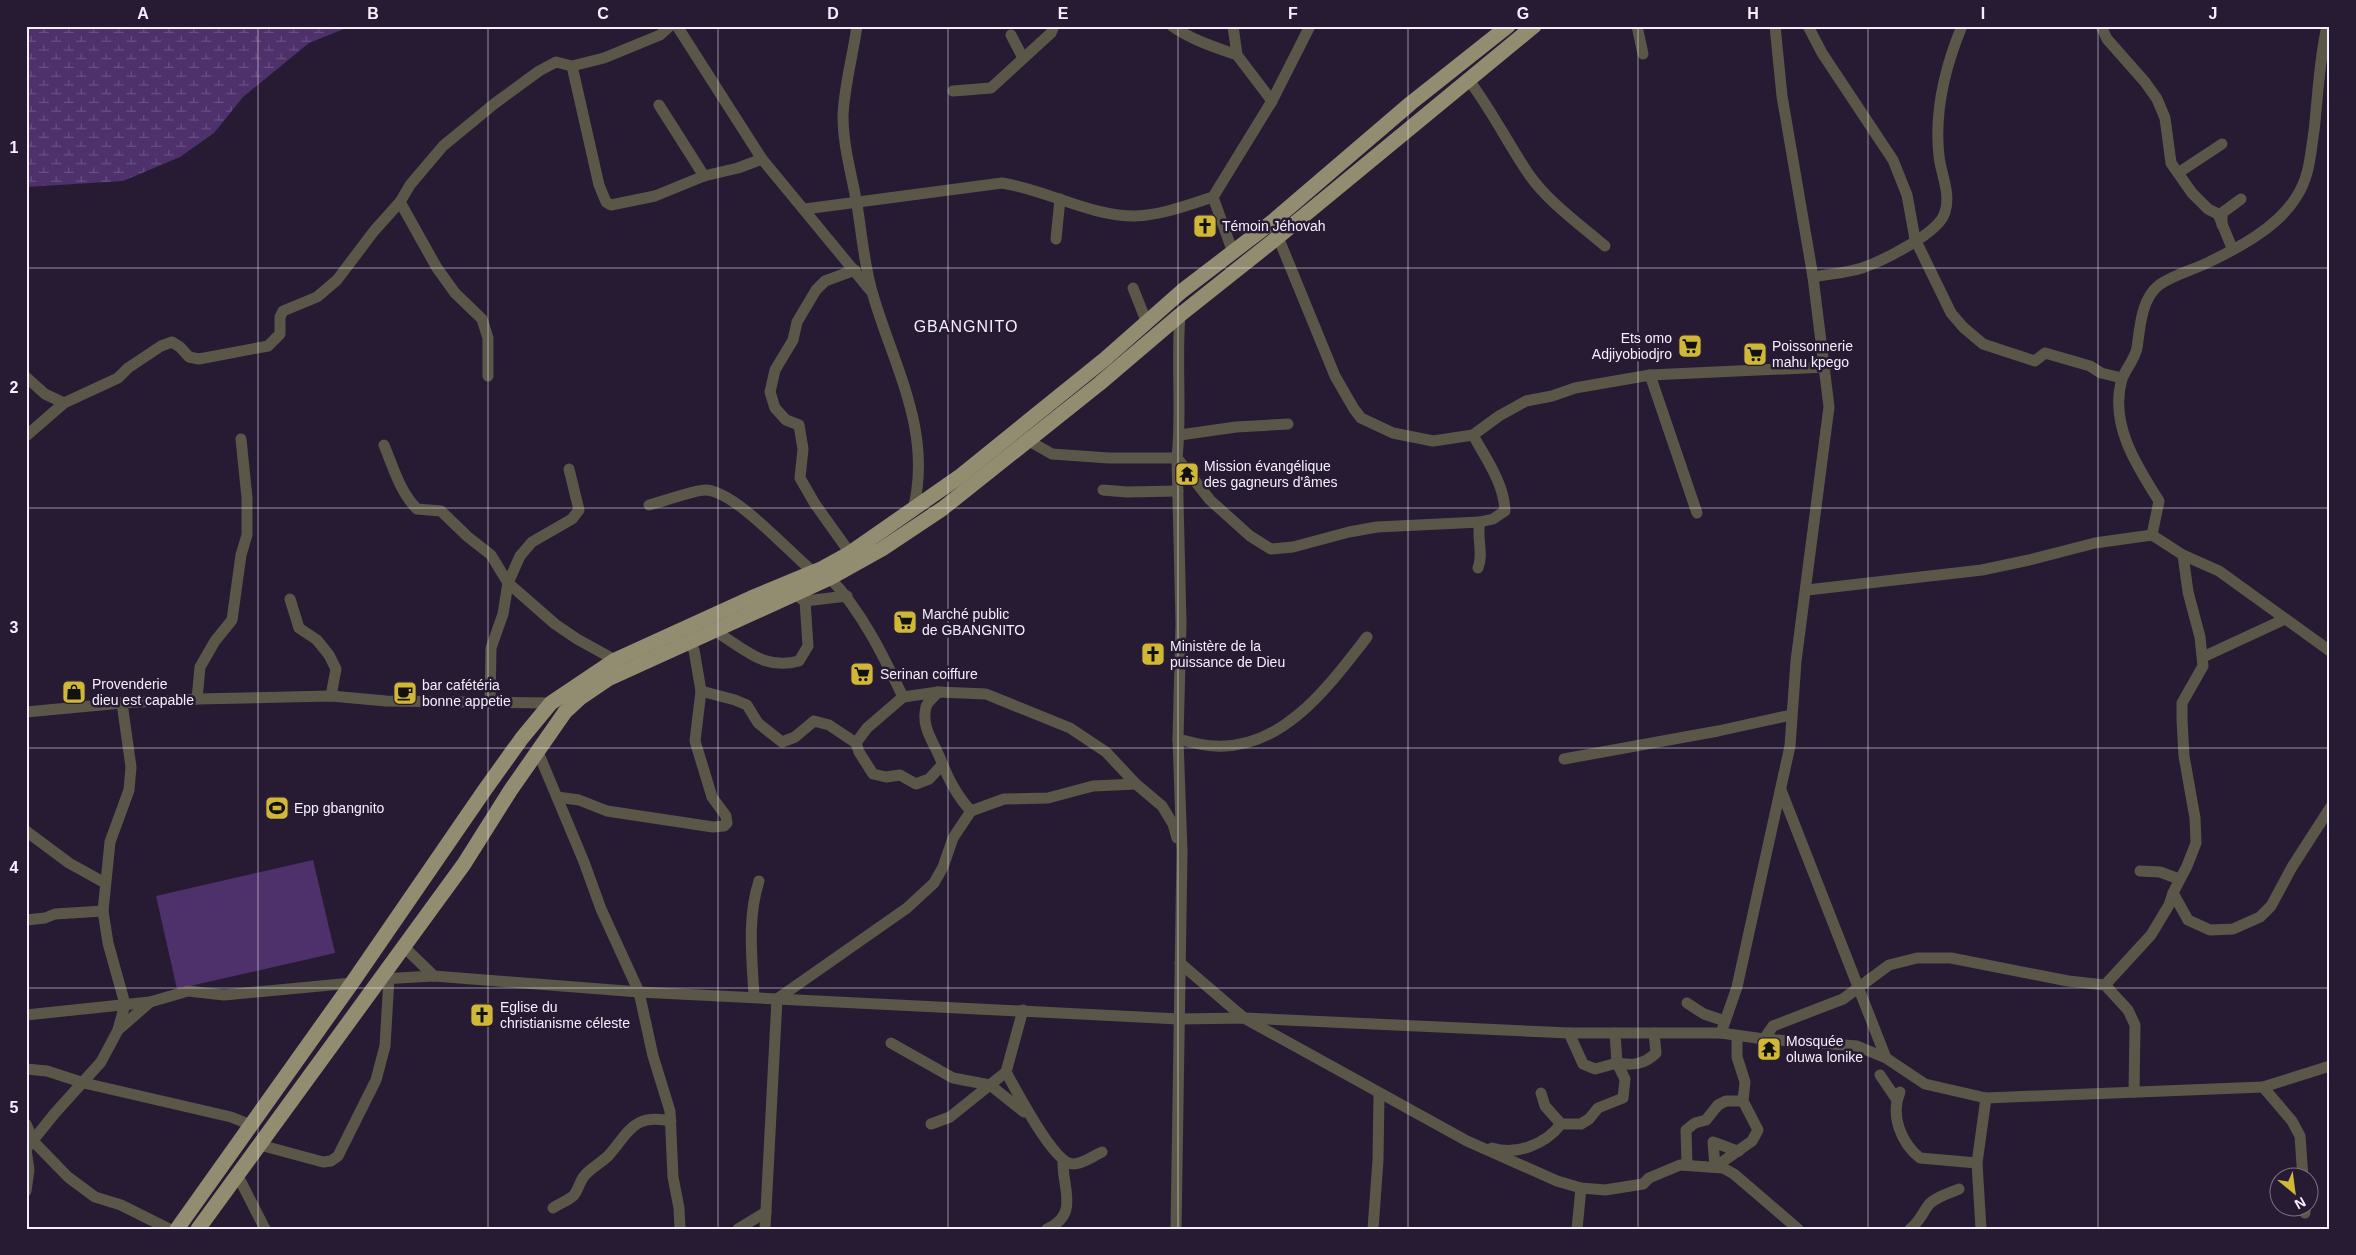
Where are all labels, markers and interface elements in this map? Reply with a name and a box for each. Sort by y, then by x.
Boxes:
text: A [137,5,149,22]
text: B [367,5,379,22]
text: C [597,5,609,22]
text: D [827,5,839,22]
text: E [1058,5,1069,22]
text: F [1288,5,1298,22]
text: G [1517,5,1529,22]
text: H [1747,5,1759,22]
text: I [1981,5,1985,22]
text: J [2209,5,2217,22]
text: 1 [10,139,19,156]
church icon: Témoin Jéhovah [1192,213,1218,239]
place label: Témoin Jéhovah [1222,218,1326,234]
district label: GBANGNITO [914,318,1018,335]
place label: Ets omo Adjiyobiodjro [1592,330,1672,362]
supermarket icon: Ets omo Adjiyobiodjro [1677,333,1703,359]
place label: Poissonnerie mahu kpego [1772,338,1853,370]
supermarket icon: Poissonnerie mahu kpego [1742,341,1768,367]
text: 2 [10,379,19,396]
place label: Mission évangélique des gagneurs d'âmes [1204,458,1337,490]
temple icon: Mission évangélique des gagneurs d'âmes [1174,461,1200,487]
place label: Marché public de GBANGNITO [922,606,1025,638]
supermarket icon: Marché public de GBANGNITO [892,609,918,635]
text: 3 [10,619,19,636]
place label: Ministère de la puissance de Dieu [1170,638,1285,670]
church icon: Ministère de la puissance de Dieu [1140,641,1166,667]
supermarket icon: Serinan coiffure [849,661,875,687]
place label: Serinan coiffure [880,666,978,682]
place label: Provenderie dieu est capable [92,676,194,708]
place label: bar cafétéria bonne appetie [422,677,511,709]
shop icon: Provenderie dieu est capable [61,679,87,705]
cafe icon: bar cafétéria bonne appetie [392,680,418,706]
sports icon: Epp gbangnito [264,795,290,821]
place label: Epp gbangnito [294,800,385,816]
text: 4 [10,859,19,876]
place label: Eglise du christianisme céleste [500,999,630,1031]
church icon: Eglise du christianisme céleste [469,1002,495,1028]
place label: Mosquée oluwa lonike [1786,1033,1863,1065]
temple icon: Mosquée oluwa lonike [1756,1036,1782,1062]
text: 5 [10,1099,19,1116]
north arrow [2268,1168,2318,1218]
text: N [2292,1194,2309,1213]

